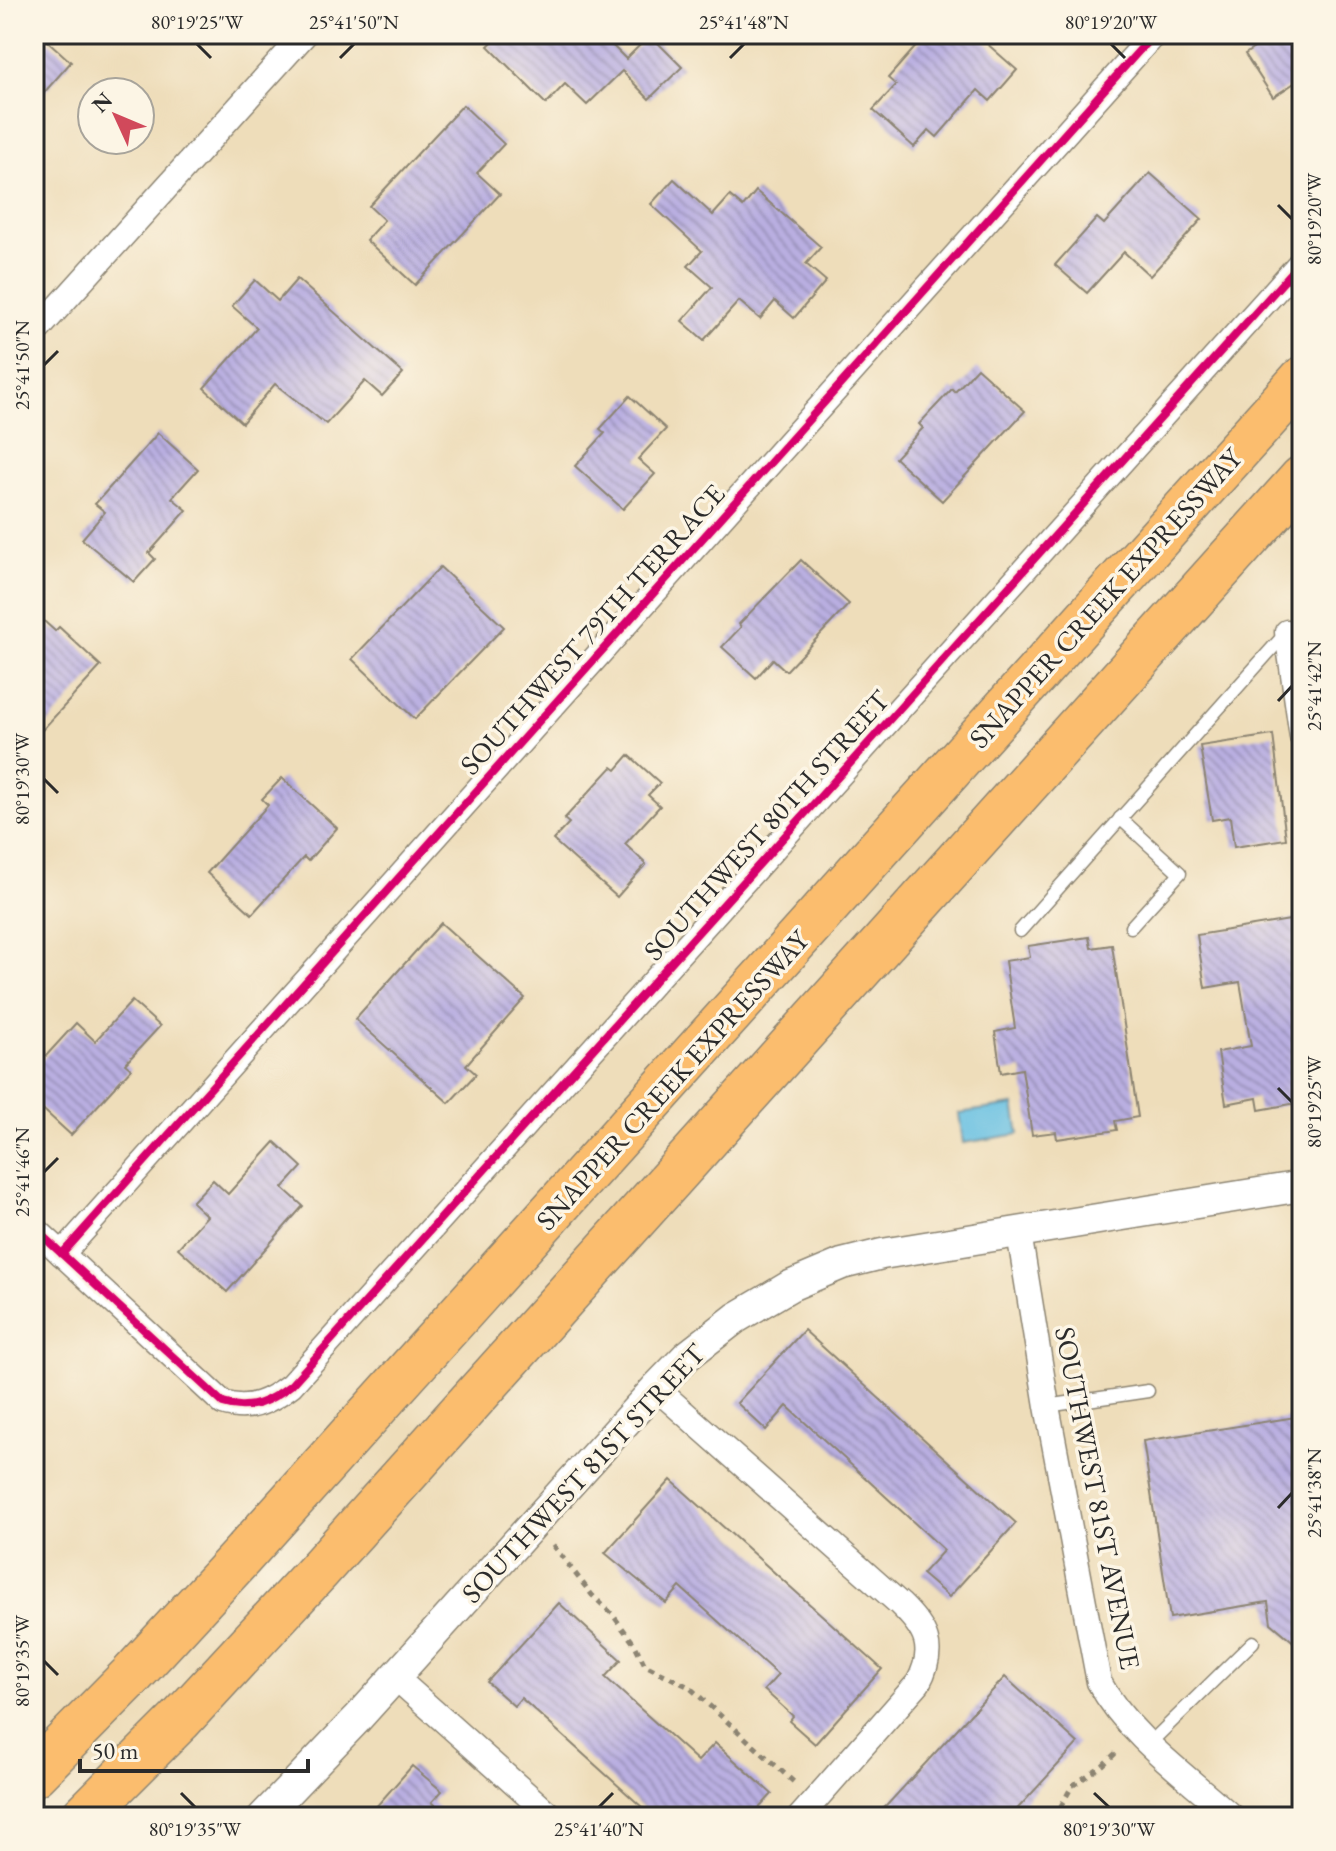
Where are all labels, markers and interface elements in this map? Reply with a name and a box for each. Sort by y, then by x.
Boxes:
text: 80°19'25"W [151,9,244,35]
text: 25°41'50"N [309,9,399,35]
text: 25°41'48"N [699,9,789,35]
text: 80°19'20"W [1065,9,1158,35]
north arrow [76,76,156,156]
text: N [85,86,119,119]
text: 80°19'20"W [1301,172,1327,265]
text: 25°41'50"N [9,320,35,410]
street label: SNAPPER CREEK EXPRESSWAY [961,439,1250,755]
street label: SOUTHWEST 79TH TERRACE [452,476,732,782]
text: 25°41'42"N [1301,641,1327,731]
street label: SOUTHWEST 80TH STREET [635,682,897,968]
text: 80°19'30"W [9,732,35,825]
street label: SNAPPER CREEK EXPRESSWAY [528,921,817,1237]
text: 80°19'25"W [1301,1055,1327,1148]
text: 25°41'46"N [9,1127,35,1217]
street label: SOUTHWEST 81ST AVENUE [1047,1324,1149,1673]
street label: SOUTHWEST 81ST STREET [453,1336,713,1610]
text: 25°41'38"N [1301,1448,1327,1538]
text: 80°19'35"W [9,1614,35,1707]
scale bar [80,1723,308,1773]
text: 50 m [92,1735,139,1766]
text: 80°19'35"W [149,1816,242,1842]
text: 25°41'40"N [554,1816,644,1842]
text: 80°19'30"W [1063,1816,1156,1842]

